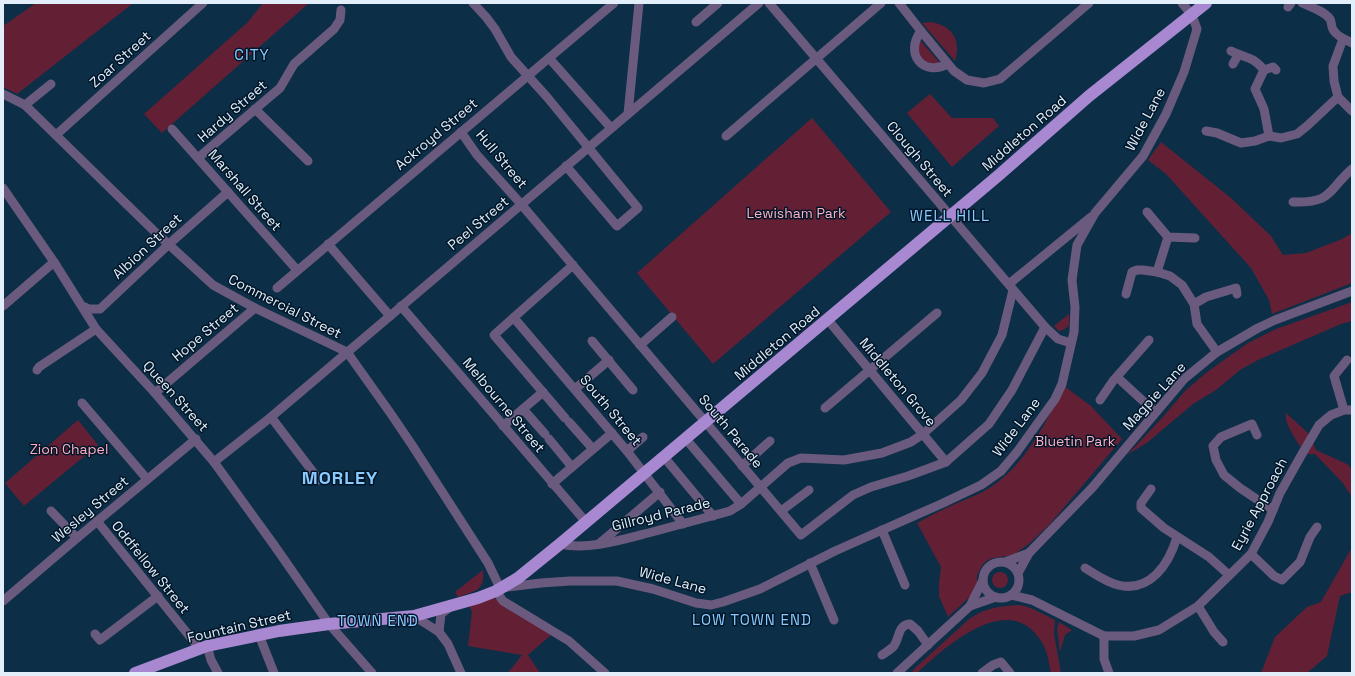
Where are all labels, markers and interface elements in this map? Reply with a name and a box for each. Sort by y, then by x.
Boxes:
street label: Zoar Street [86,27,154,91]
district label: CITY [234,45,270,64]
street label: Hardy Street [194,76,270,146]
street label: Wide Lane [1121,84,1169,154]
street label: Middleton Road [978,91,1070,175]
street label: Ackroyd Street [391,94,481,174]
street label: Clough Street [883,117,957,201]
street label: Hull Street [472,126,532,192]
street label: Marshall Street [205,145,285,235]
street label: Peel Street [444,192,512,254]
park label: Lewisham Park [746,204,846,222]
district label: WELL HILL [910,206,990,225]
street label: Albion Street [109,209,185,283]
street label: Commercial Street [225,270,345,342]
street label: Hope Street [168,299,242,365]
street label: Middleton Road [730,302,824,384]
street label: Middleton Grove [856,334,940,430]
street label: Melbourne Street [459,354,549,456]
street label: Queen Street [139,357,213,435]
street label: Magpie Lane [1119,358,1189,434]
street label: South Street [576,371,646,449]
street label: South Parade [695,390,767,472]
street label: Wide Lane [988,394,1044,460]
park label: Bluetin Park [1035,432,1116,450]
park label: Zion Chapel [30,440,108,458]
street label: Eyrie Approach [1227,455,1291,553]
district label: MORLEY [302,466,378,489]
street label: Wesley Street [48,472,132,546]
street label: Gillroyd Parade [610,493,712,535]
street label: Oddfellow Street [108,517,194,617]
street label: Wide Lane [637,562,709,598]
street label: Fountain Street [185,605,293,647]
district label: LOW TOWN END [692,610,812,629]
district label: TOWN END [337,611,419,630]

